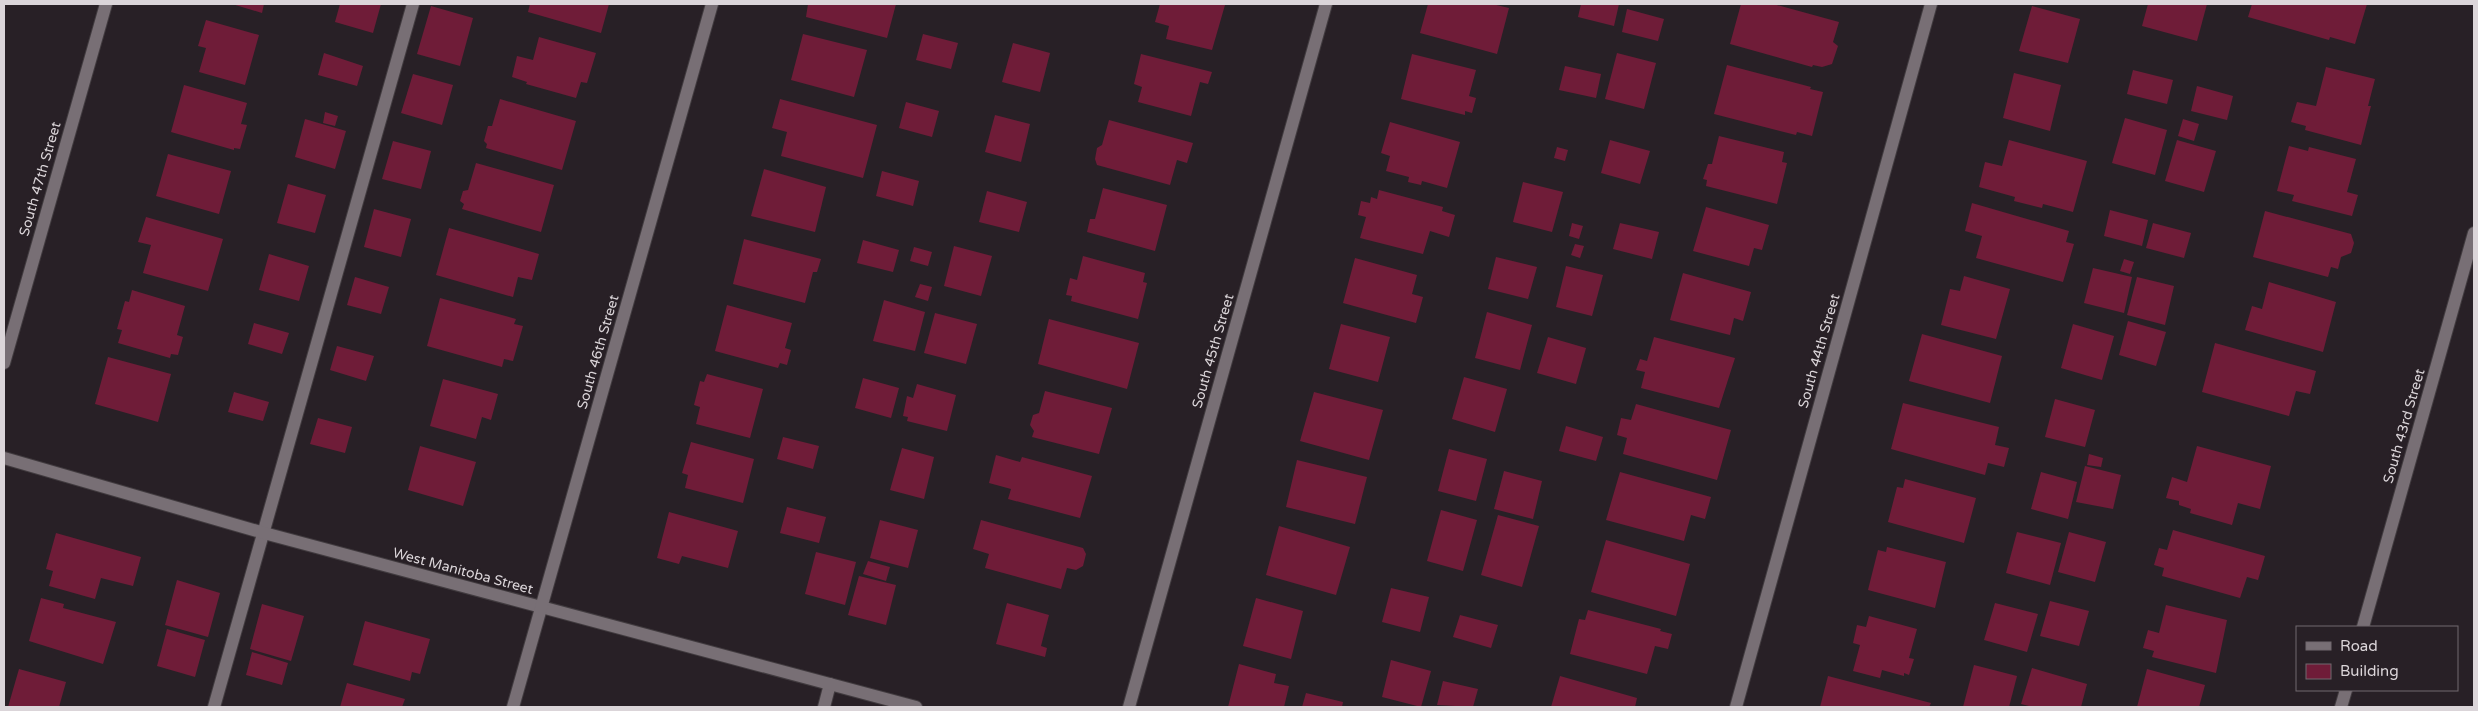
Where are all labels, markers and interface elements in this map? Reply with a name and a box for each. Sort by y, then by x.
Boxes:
street label: South 47th Street [16,119,65,238]
street label: South 45th Street [1189,291,1238,410]
street label: South 44th Street [1795,291,1844,410]
street label: South 46th Street [574,292,623,411]
street label: South 43rd Street [2380,366,2429,485]
street label: West Manitoba Street [391,544,536,598]
legend [2296,626,2458,691]
text: Road [2340,637,2378,655]
text: Building [2340,662,2399,680]

